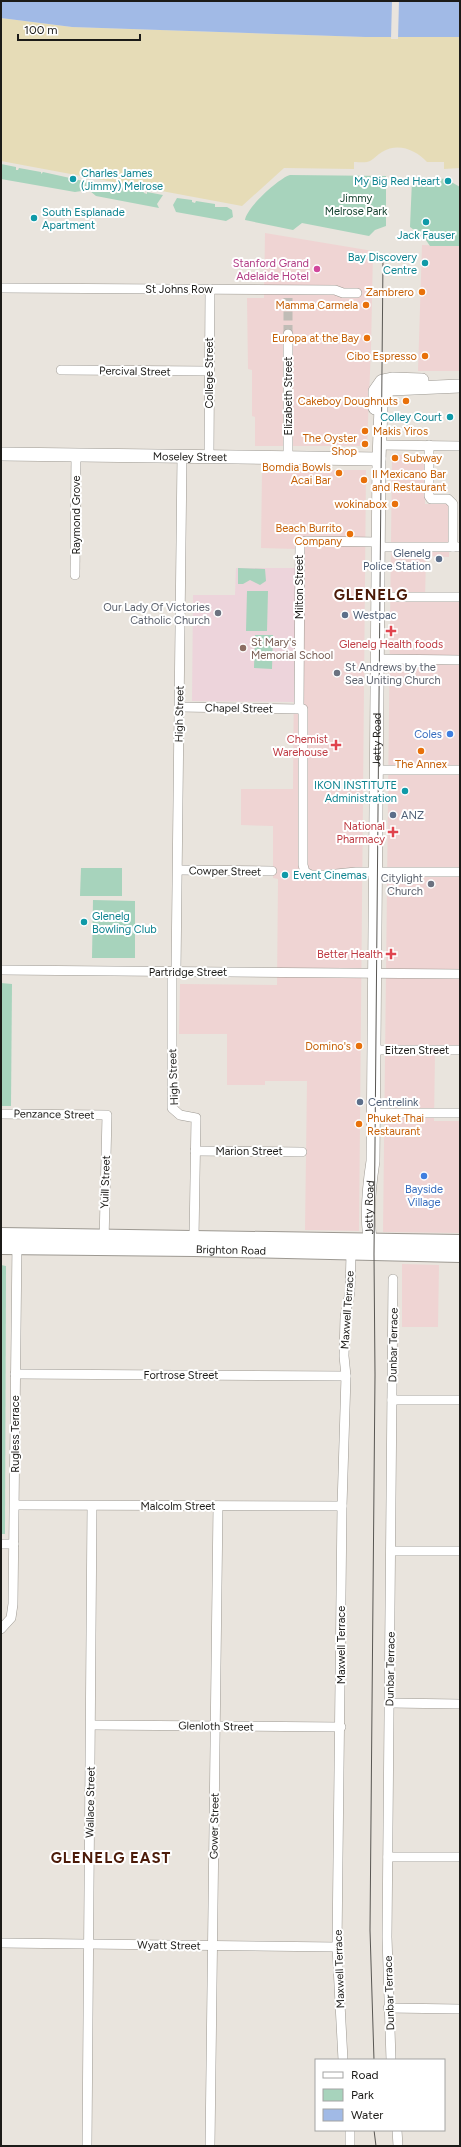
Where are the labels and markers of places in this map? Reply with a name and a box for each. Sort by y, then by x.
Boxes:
place label: Charles James (Jimmy) Melrose [81,167,163,193]
marker: Charles James (Jimmy) Melrose [68,174,78,184]
place label: My Big Red Heart [354,175,440,188]
marker: My Big Red Heart [443,176,453,186]
place label: South Esplanade Apartment [42,206,125,232]
marker: South Esplanade Apartment [29,213,39,223]
marker: Jack Fauser [421,217,431,227]
place label: Jack Fauser [397,229,455,242]
place label: Bay Discovery Centre [348,251,417,277]
place label: Stanford Grand Adelaide Hotel [233,257,309,283]
marker: Bay Discovery Centre [420,258,430,268]
marker: Stanford Grand Adelaide Hotel [312,264,322,274]
place label: Zambrero [366,286,414,299]
marker: Zambrero [417,287,427,297]
place label: Mamma Carmela [275,299,358,312]
marker: Mamma Carmela [361,300,371,310]
place label: Europa at the Bay [272,332,359,345]
marker: Europa at the Bay [362,333,372,343]
place label: Cibo Espresso [346,350,417,363]
marker: Cibo Espresso [420,351,430,361]
place label: Cakeboy Doughnuts [298,395,398,408]
marker: Cakeboy Doughnuts [401,396,411,406]
place label: Colley Court [380,411,442,424]
marker: Colley Court [445,412,455,422]
place label: Makis Yiros [373,425,428,438]
marker: Makis Yiros [360,426,370,436]
place label: The Oyster Shop [303,432,357,458]
marker: The Oyster Shop [360,439,370,449]
place label: Subway [403,452,442,465]
marker: Subway [390,453,400,463]
place label: Bomdia Bowls Acai Bar [262,461,331,487]
marker: Bomdia Bowls Acai Bar [334,468,344,478]
place label: Il Mexicano Bar and Restaurant [372,468,446,494]
marker: Il Mexicano Bar and Restaurant [359,475,369,485]
place label: wokinabox [334,498,388,511]
marker: wokinabox [390,499,400,509]
place label: Beach Burrito Company [275,522,342,548]
marker: Beach Burrito Company [345,529,355,539]
place label: Glenelg Police Station [363,547,431,573]
marker: Glenelg Police Station [434,554,444,564]
place label: Our Lady Of Victories Catholic Church [103,601,210,627]
marker: Our Lady Of Victories Catholic Church [213,608,223,618]
place label: Westpac [353,609,397,622]
marker: Westpac [340,610,350,620]
marker: Glenelg Health foods [386,626,396,636]
place label: St Mary's Memorial School [251,636,333,662]
place label: Glenelg Health foods [339,638,443,651]
marker: St Mary's Memorial School [238,643,248,653]
place label: St Andrews by the Sea Uniting Church [345,661,441,687]
marker: St Andrews by the Sea Uniting Church [332,668,342,678]
place label: Coles [414,728,442,741]
marker: Coles [445,729,455,739]
place label: Chemist Warehouse [273,733,328,759]
marker: Chemist Warehouse [331,740,341,750]
marker: The Annex [416,746,426,756]
place label: The Annex [395,758,448,771]
place label: IKON INSTITUTE Administration [314,779,397,805]
marker: IKON INSTITUTE Administration [400,786,410,796]
place label: ANZ [401,809,424,822]
marker: ANZ [388,810,398,820]
place label: National Pharmacy [337,820,385,846]
marker: National Pharmacy [388,827,398,837]
place label: Event Cinemas [293,869,367,882]
marker: Event Cinemas [280,870,290,880]
place label: Citylight Church [381,872,423,898]
marker: Citylight Church [426,879,436,889]
place label: Glenelg Bowling Club [92,910,157,936]
marker: Glenelg Bowling Club [79,917,89,927]
place label: Better Health [317,948,383,961]
marker: Better Health [386,949,396,959]
place label: Domino's [305,1040,351,1053]
marker: Domino's [354,1041,364,1051]
place label: Centrelink [368,1096,419,1109]
marker: Centrelink [355,1097,365,1107]
place label: Phuket Thai Restaurant [367,1112,424,1138]
marker: Phuket Thai Restaurant [354,1119,364,1129]
marker: Bayside Village [419,1171,429,1181]
place label: Bayside Village [405,1183,443,1209]

